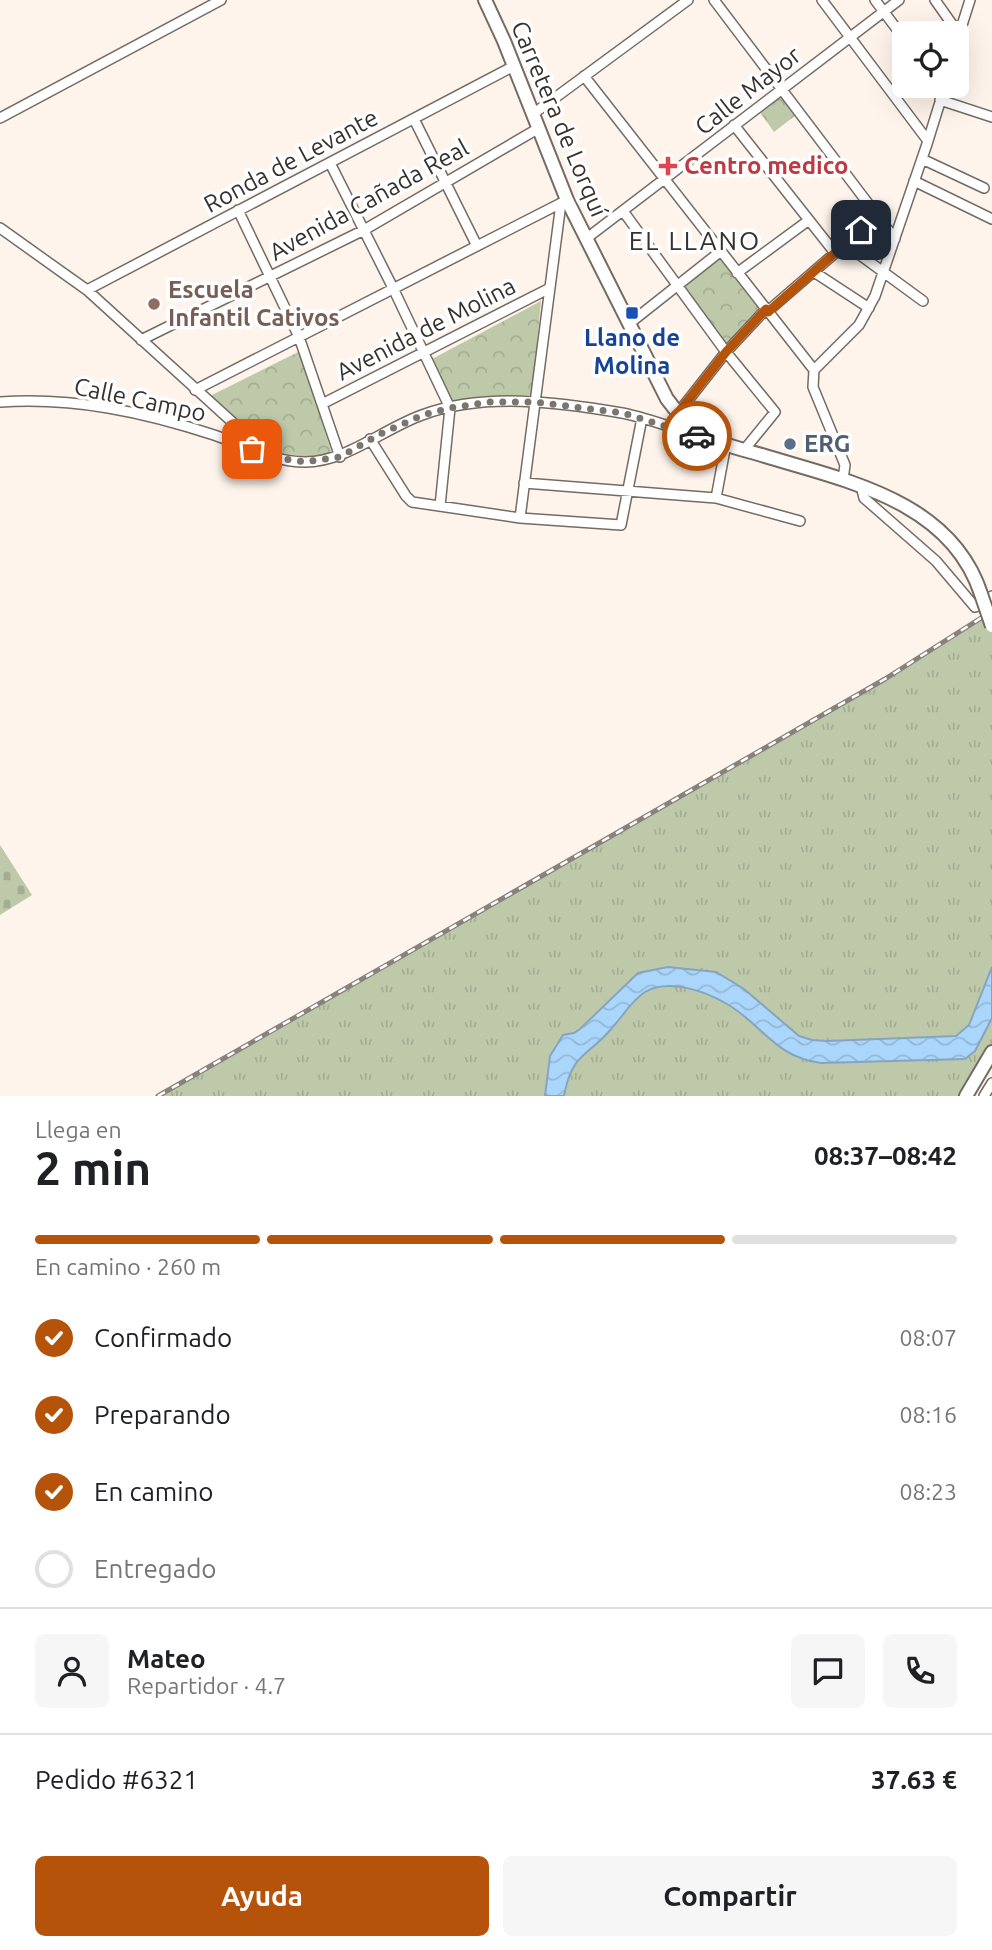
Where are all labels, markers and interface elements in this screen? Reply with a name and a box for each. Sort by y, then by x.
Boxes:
street label: Carretera de Lorquí [506,17,613,222]
map controls [892,21,969,98]
button: locate [892,21,969,98]
street label: Calle Mayor [690,41,806,140]
street label: Ronda de Levante [199,103,382,218]
street label: Avenida Cañada Real [265,134,473,266]
place label: Centro medico [684,152,848,179]
marker: Centro medico [658,156,678,176]
pin [831,200,891,260]
icon: home [842,211,880,249]
district label: EL LLANO [629,226,761,255]
street label: Avenida de Molina [332,272,520,385]
place label: Escuela Infantil Cativos [168,276,340,331]
marker: Escuela Infantil Cativos [146,296,162,312]
marker: Llano de Molina [624,305,640,321]
place label: Llano de Molina [584,324,680,379]
street label: Calle Campo [72,372,209,427]
courier [662,401,732,471]
icon: car [678,417,716,455]
pin [222,419,282,479]
icon: bag [233,430,271,468]
place label: ERG [804,430,850,457]
marker: ERG [782,436,798,452]
text: Llega en [35,1117,122,1142]
text: 08:37–08:42 [814,1141,957,1170]
text: 2 min [35,1142,151,1194]
text: En camino · 260 m [35,1254,221,1279]
icon: check [35,1319,73,1357]
text: Confirmado [94,1323,232,1352]
text: 08:07 [899,1325,957,1350]
icon: check [35,1396,73,1434]
text: Preparando [94,1400,231,1429]
text: 08:16 [899,1402,957,1427]
icon: check [35,1473,73,1511]
text: En camino [94,1477,214,1506]
text: 08:23 [899,1479,957,1504]
text: Entregado [94,1554,217,1583]
button: person [35,1634,109,1708]
button: chat [791,1634,865,1708]
button: phone [883,1634,957,1708]
text: Mateo [127,1644,206,1673]
text: Repartidor · 4.7 [127,1673,286,1698]
text: Pedido #6321 [35,1765,198,1794]
text: 37.63 € [871,1765,957,1794]
button: Ayuda [35,1856,489,1936]
button: Compartir [503,1856,957,1936]

